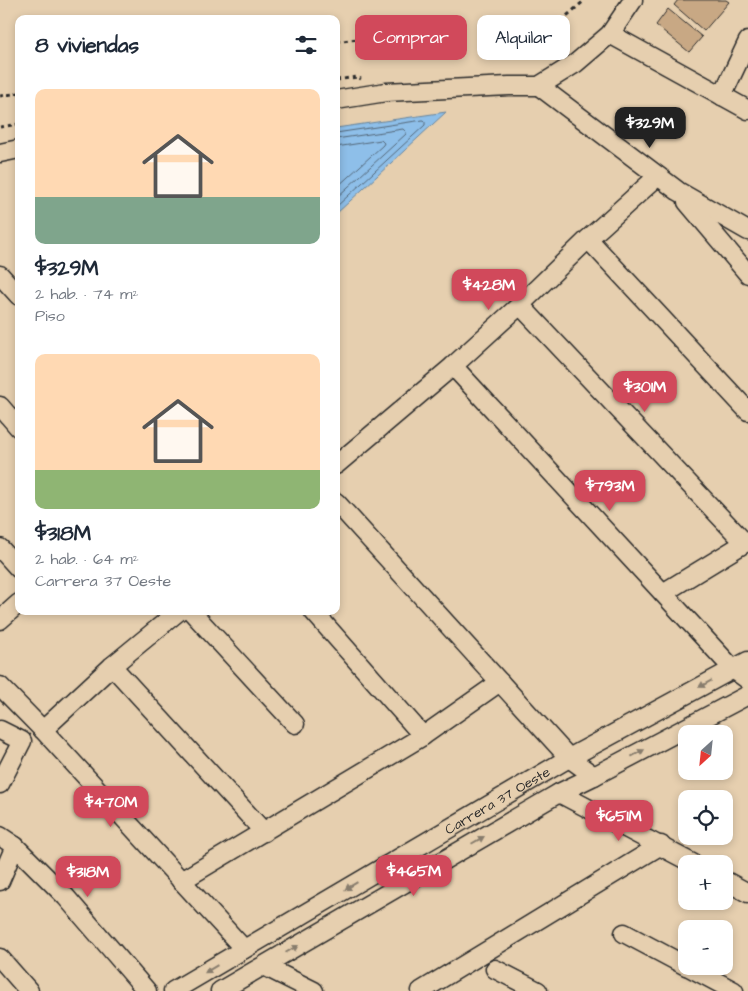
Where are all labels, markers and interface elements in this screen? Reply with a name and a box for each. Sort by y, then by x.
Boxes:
chip: Comprar [355,15,467,60]
chip: Alquilar [477,15,570,60]
text: 8 viviendas [35,31,139,60]
icon: filters [292,31,320,59]
pin: $329M [615,106,685,149]
text: $329M [626,112,674,134]
icon: home [133,121,223,211]
text: $329M [35,254,99,283]
pin: $428M [454,268,524,311]
text: $428M [463,274,515,296]
text: 2 hab. · 74 m² [35,283,139,305]
text: Piso [35,305,65,327]
pin: $301M [610,370,680,413]
text: $301M [624,376,666,398]
icon: home [133,386,223,476]
pin: $793M [575,470,645,512]
text: $793M [585,475,635,497]
text: $318M [35,519,91,548]
text: 2 hab. · 64 m² [35,548,139,570]
text: Carrera 37 Oeste [35,570,171,592]
one-way arrow [698,680,713,688]
north arrow [678,725,732,780]
map controls [678,725,733,975]
one-way arrow [630,749,645,757]
street label: Carrera 37 Oeste [441,762,554,840]
pin: $470M [76,786,146,828]
button: locate [678,790,733,845]
text: $470M [85,791,137,813]
pin: $651M [584,800,654,842]
text: $651M [596,805,642,827]
one-way arrow [471,836,484,845]
pin: $465M [379,854,449,897]
button: + [678,855,733,910]
pin: $318M [53,856,123,898]
text: $465M [387,860,441,882]
text: $318M [67,861,109,883]
one-way arrow [344,882,359,890]
button: − [678,920,733,975]
one-way arrow [285,945,300,953]
one-way arrow [205,964,218,973]

